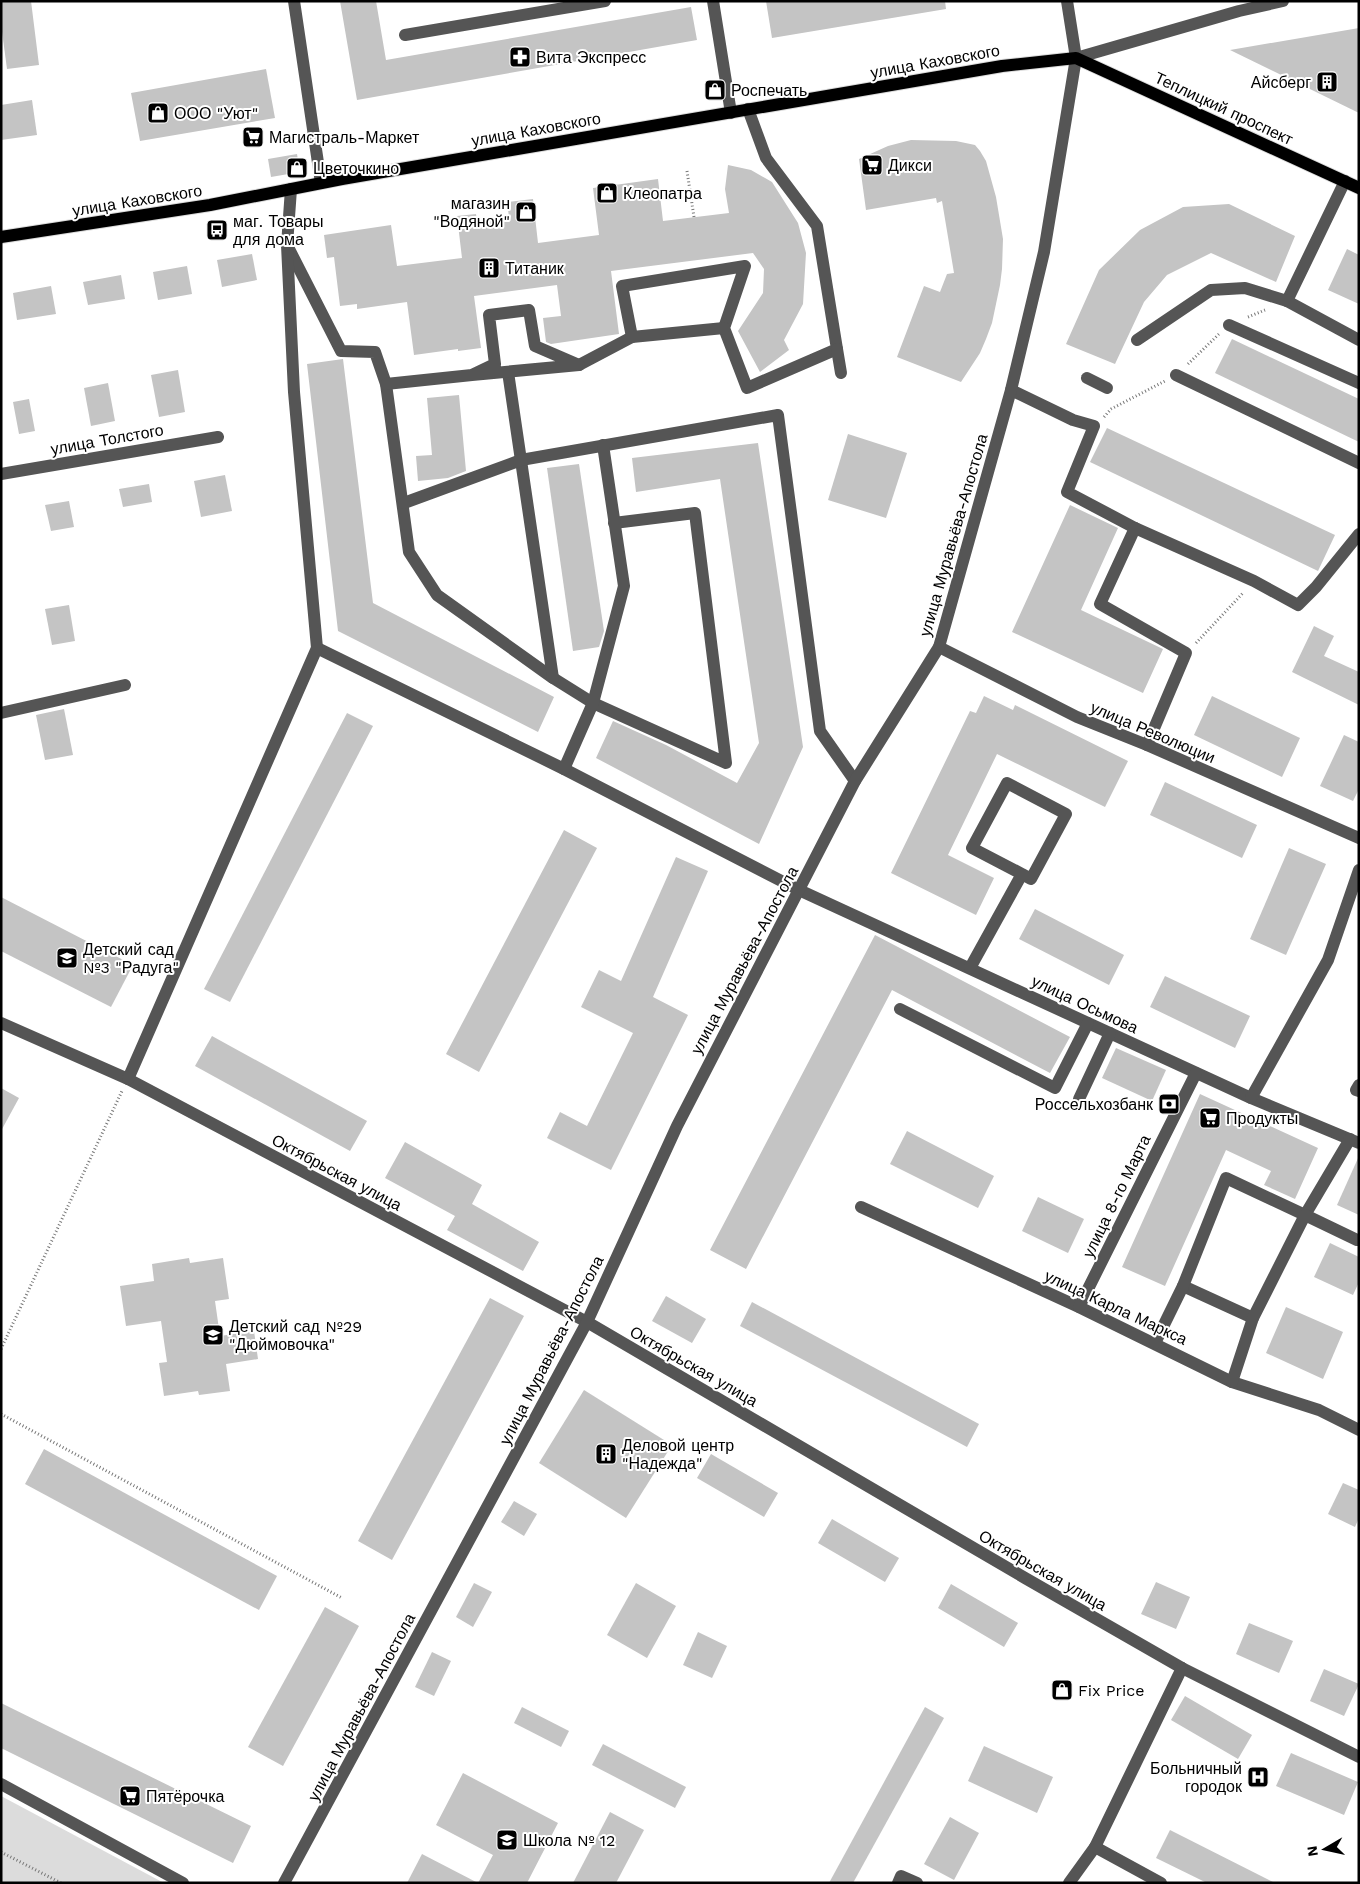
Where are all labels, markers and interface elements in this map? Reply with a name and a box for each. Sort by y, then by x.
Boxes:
street label: улица Каховского [869,41,1001,82]
pharmacy icon: Вита Экспресс [508,45,532,69]
place label: Вита Экспресс [536,48,646,67]
street label: Теплицкий проспект [1151,68,1297,149]
building icon: Айсберг [1315,70,1339,94]
place label: Айсберг [1251,73,1311,92]
shop icon: Роспечать [703,78,727,102]
place label: Роспечать [731,81,807,100]
shop icon: ООО "Уют" [146,101,170,125]
place label: ООО "Уют" [174,104,258,123]
street label: улица Каховского [470,109,602,150]
supermarket icon: Магистраль-Маркет [241,125,265,149]
place label: Магистраль-Маркет [269,128,420,147]
supermarket icon: Дикси [860,153,884,177]
shop icon: Цветочкино [285,156,309,180]
place label: Дикси [888,156,932,175]
place label: Цветочкино [313,159,399,178]
street label: улица Каховского [71,181,203,220]
shop icon: Клеопатра [595,181,619,205]
place label: Клеопатра [623,184,702,203]
place label: магазин "Водяной" [433,194,510,231]
shop icon: магазин "Водяной" [514,200,538,224]
place label: маг. Товары для дома [233,212,324,249]
bus stop icon: маг. Товары для дома [205,218,229,242]
building icon: Титаник [477,256,501,280]
place label: Титаник [505,259,565,278]
street label: улица Толстого [49,420,165,459]
street label: улица Муравьёва-Апостола [915,432,992,639]
street label: улица Революции [1088,698,1218,767]
street label: улица Муравьёва-Апостола [687,863,802,1057]
place label: Детский сад №3 "Радуга" [83,940,179,977]
school or university icon: Детский сад №3 "Радуга" [55,946,79,970]
street label: улица Осьмова [1029,971,1141,1037]
bank icon: Россельхозбанк [1157,1092,1181,1116]
place label: Россельхозбанк [1035,1095,1154,1114]
supermarket icon: Продукты [1198,1106,1222,1130]
place label: Продукты [1226,1109,1298,1128]
street label: Октябрьская улица [269,1130,405,1215]
street label: улица 8-го Марта [1078,1132,1154,1261]
street label: улица Муравьёва-Апостола [495,1252,608,1448]
street label: улица Карла Маркса [1041,1266,1190,1349]
place label: Детский сад №29 "Дюймовочка" [229,1317,362,1354]
street label: Октябрьская улица [626,1322,761,1411]
school or university icon: Детский сад №29 "Дюймовочка" [201,1323,225,1347]
place label: Деловой центр "Надежда" [622,1436,734,1473]
building icon: Деловой центр "Надежда" [594,1442,618,1466]
street label: Октябрьская улица [975,1526,1110,1615]
street label: улица Муравьёва-Апостола [304,1610,419,1804]
shop icon: Fix Price [1050,1678,1074,1702]
place label: Fix Price [1078,1681,1144,1700]
place label: Больничный городок [1150,1759,1243,1796]
hospital icon: Больничный городок [1246,1765,1270,1789]
supermarket icon: Пятёрочка [118,1784,142,1808]
place label: Пятёрочка [146,1787,225,1806]
north arrow [1300,1824,1350,1874]
school or university icon: Школа № 12 [495,1828,519,1852]
place label: Школа № 12 [523,1831,615,1850]
text: N [1303,1845,1321,1857]

